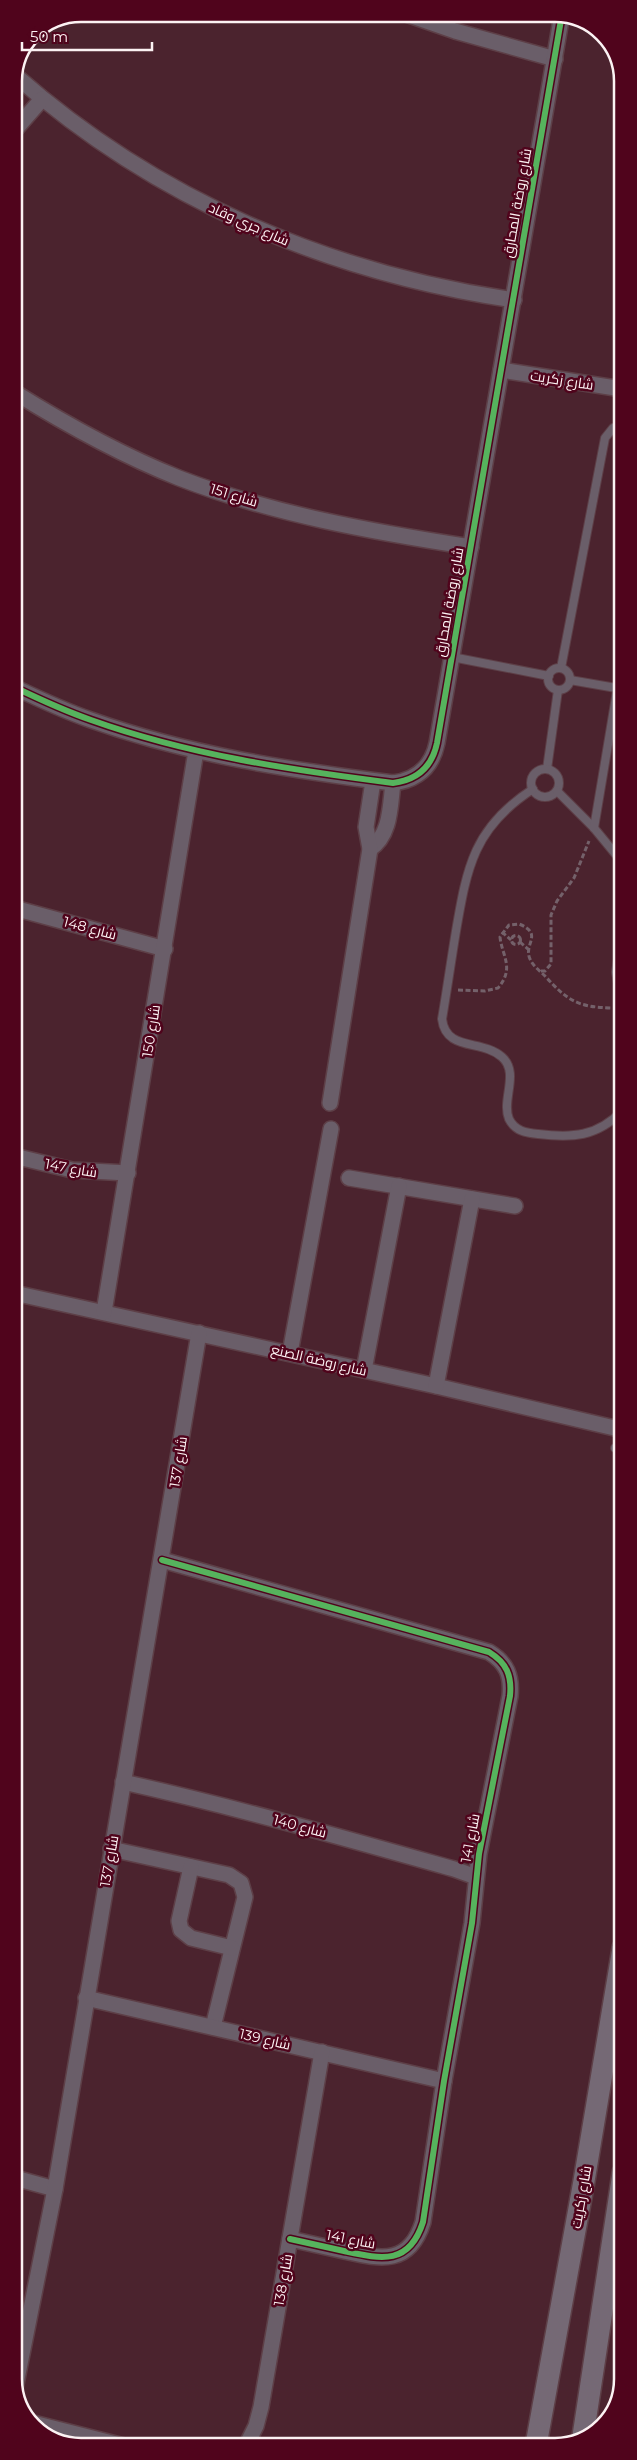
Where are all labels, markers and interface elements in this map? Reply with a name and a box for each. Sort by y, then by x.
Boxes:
scale bar [22,20,152,52]
text: 50 m [30,27,68,46]
street label: شارع روضة المحارق [499,147,535,259]
street label: شارع جري وقاد [205,198,292,252]
street label: شارع زكريت [529,366,595,394]
street label: شارع 151 [208,479,260,511]
street label: شارع روضة المحارق [431,546,467,658]
street label: شارع 148 [62,912,118,944]
street label: شارع 150 [138,1003,164,1059]
street label: شارع 147 [44,1155,98,1181]
street label: شارع روضة الصنع [269,1340,369,1380]
street label: شارع 137 [165,1435,191,1489]
street label: شارع 140 [271,1810,329,1842]
street label: شارع 141 [456,1812,484,1864]
street label: شارع 137 [96,1834,122,1888]
street label: شارع 139 [238,2024,292,2054]
street label: شارع زكريت [567,2164,595,2230]
street label: شارع 141 [325,2225,377,2253]
street label: شارع 138 [270,2252,296,2308]

